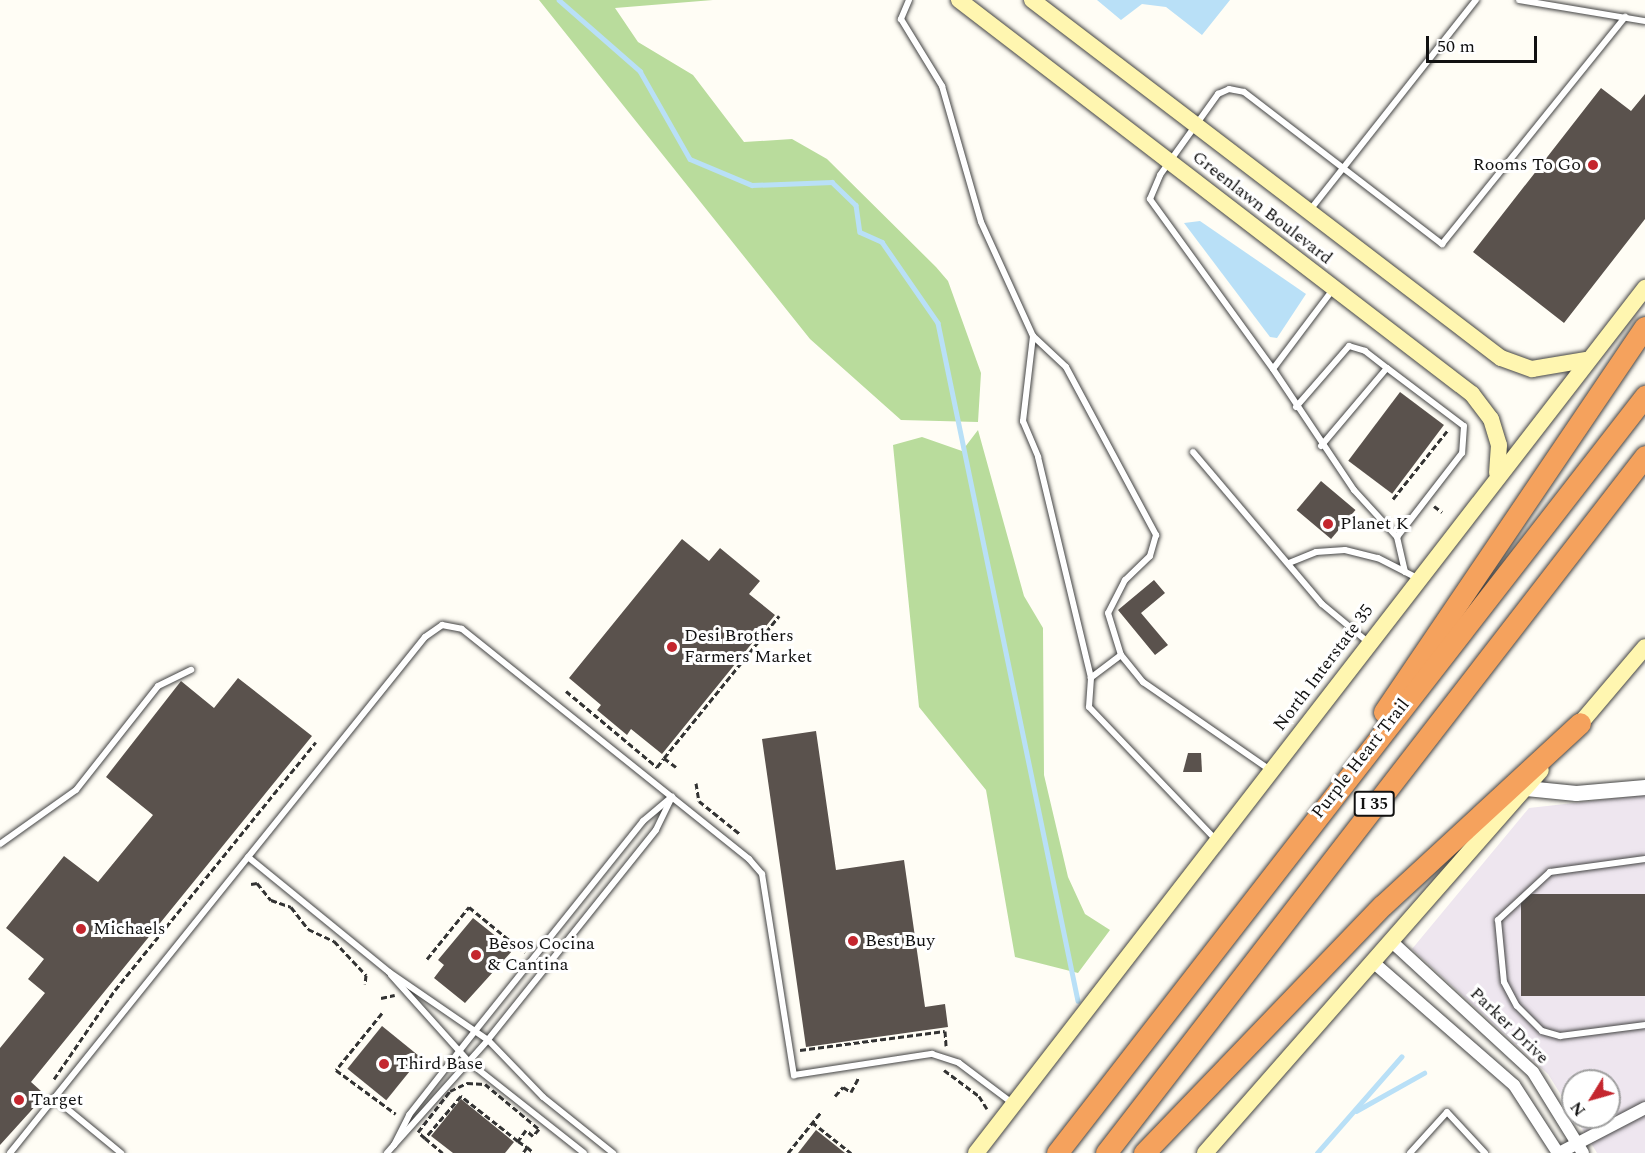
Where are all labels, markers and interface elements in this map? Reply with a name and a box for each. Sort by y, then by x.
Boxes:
scale bar [1429,24,1540,62]
text: 50 m [1437,33,1475,60]
street label: Greenlawn Boulevard [1188,147,1336,269]
place label: Rooms To Go [1473,154,1581,176]
marker: Rooms To Go [1586,158,1600,172]
place label: Planet K [1340,513,1409,535]
marker: Planet K [1321,517,1335,531]
street label: North Interstate 35 [1269,601,1379,735]
place label: Desi Brothers Farmers Market [684,626,812,668]
marker: Desi Brothers Farmers Market [665,640,679,654]
street label: Purple Heart Trail [1307,695,1415,823]
road number: I 35 [1353,791,1395,817]
place label: Michaels [93,918,165,940]
marker: Michaels [74,922,88,936]
place label: Best Buy [865,930,935,952]
place label: Besos Cocina & Cantina [488,934,595,976]
marker: Best Buy [846,934,860,948]
marker: Besos Cocina & Cantina [469,948,483,962]
street label: Parker Drive [1465,983,1553,1069]
place label: Third Base [396,1053,483,1075]
marker: Third Base [377,1057,391,1071]
north arrow [1561,1069,1621,1129]
place label: Target [31,1089,83,1111]
marker: Target [12,1093,26,1107]
text: N [1565,1096,1592,1121]

